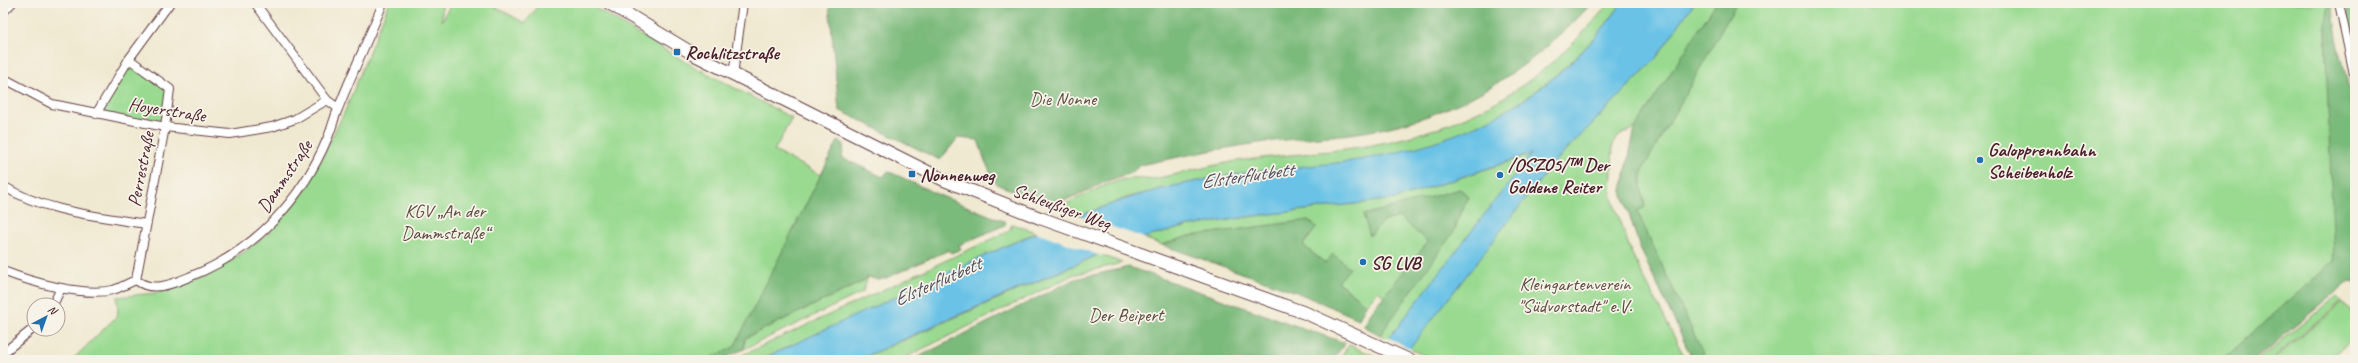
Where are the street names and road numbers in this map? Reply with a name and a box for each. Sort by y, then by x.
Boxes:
street label: Hoyerstraße [127,92,209,128]
street label: Perrestraße [122,128,160,209]
street label: Dammstraße [252,134,319,217]
street label: Schleußiger Weg [1009,178,1115,236]

